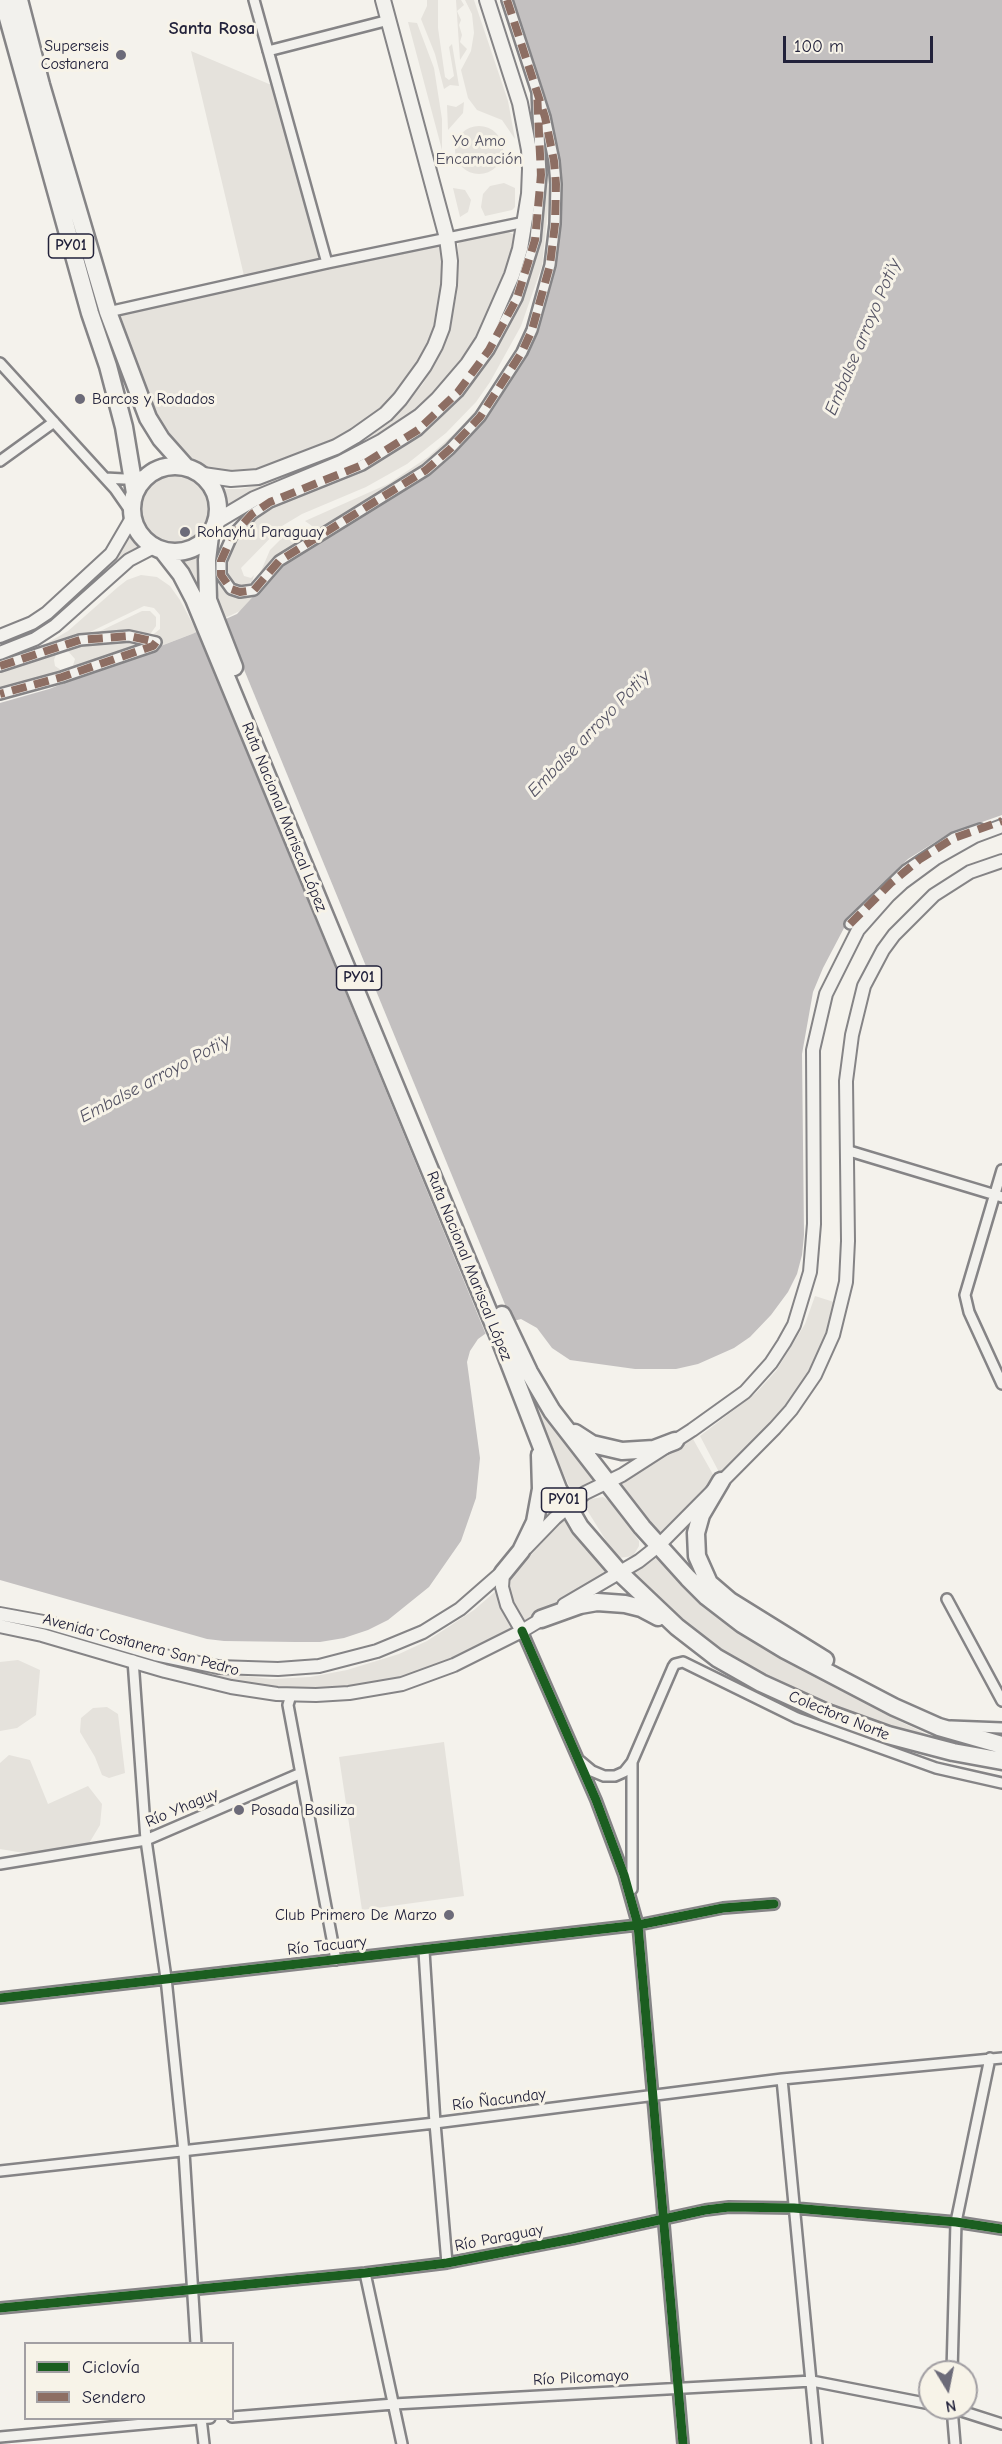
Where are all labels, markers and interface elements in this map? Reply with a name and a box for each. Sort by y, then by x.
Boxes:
district label: Santa Rosa [169,18,255,40]
scale bar [786,24,936,62]
place label: Superseis Costanera [41,36,109,74]
text: 100 m [794,36,844,57]
marker: Superseis Costanera [114,48,128,62]
park label: Yo Amo Encarnación [436,131,522,169]
road number: PY01 [48,234,94,258]
water label: Embalse arroyo Poti'y [820,256,906,418]
place label: Barcos y Rodados [92,389,215,409]
marker: Barcos y Rodados [73,392,87,406]
place label: Rohayhú Paraguay [197,522,324,542]
marker: Rohayhú Paraguay [178,525,192,539]
water label: Embalse arroyo Poti'y [523,666,655,802]
street label: Ruta Nacional Mariscal López [237,719,331,915]
road number: PY01 [336,966,382,990]
water label: Embalse arroyo Poti'y [76,1030,234,1128]
street label: Ruta Nacional Mariscal López [422,1168,516,1364]
road number: PY01 [542,1488,586,1512]
street label: Avenida Costanera San Pedro [41,1610,241,1680]
street label: Colectora Norte [786,1687,892,1745]
street label: Río Yhaguy [143,1784,221,1832]
place label: Posada Basiliza [251,1800,355,1820]
marker: Posada Basiliza [232,1803,246,1817]
place label: Club Primero De Marzo [275,1905,437,1925]
marker: Club Primero De Marzo [442,1908,456,1922]
street label: Río Tacuary [286,1932,368,1960]
street label: Río Ñacunday [451,2085,547,2115]
street label: Río Paraguay [453,2220,545,2256]
legend [24,2342,234,2420]
text: Ciclovía [82,2357,140,2378]
north arrow [918,2360,978,2420]
street label: Río Pilcomayo [532,2366,630,2390]
text: Sendero [82,2387,146,2408]
text: N [944,2396,957,2416]

